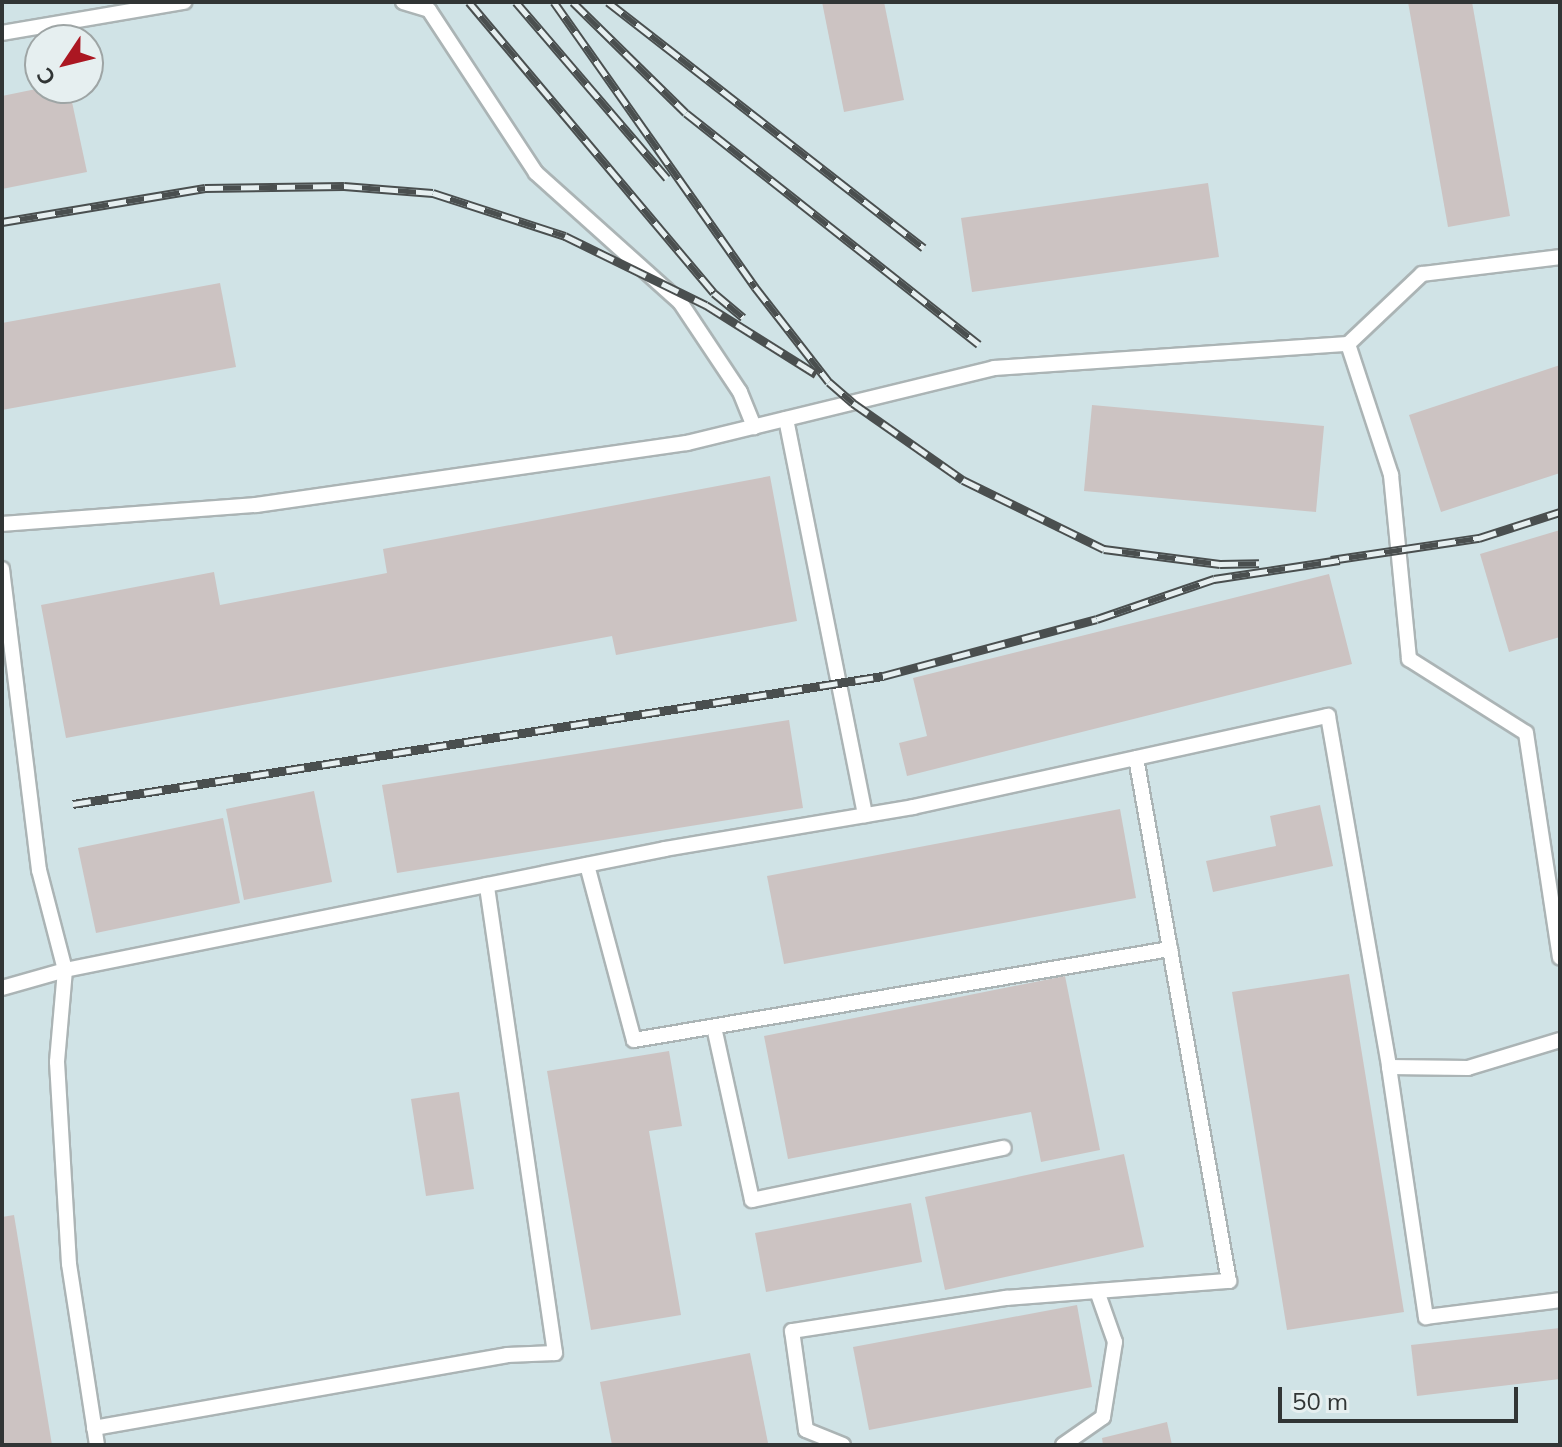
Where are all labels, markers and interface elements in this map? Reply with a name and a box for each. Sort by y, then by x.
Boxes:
north arrow [24,24,104,104]
text: С [30,62,62,91]
scale bar [1282,1371,1522,1421]
text: 50 m [1292,1386,1348,1416]

